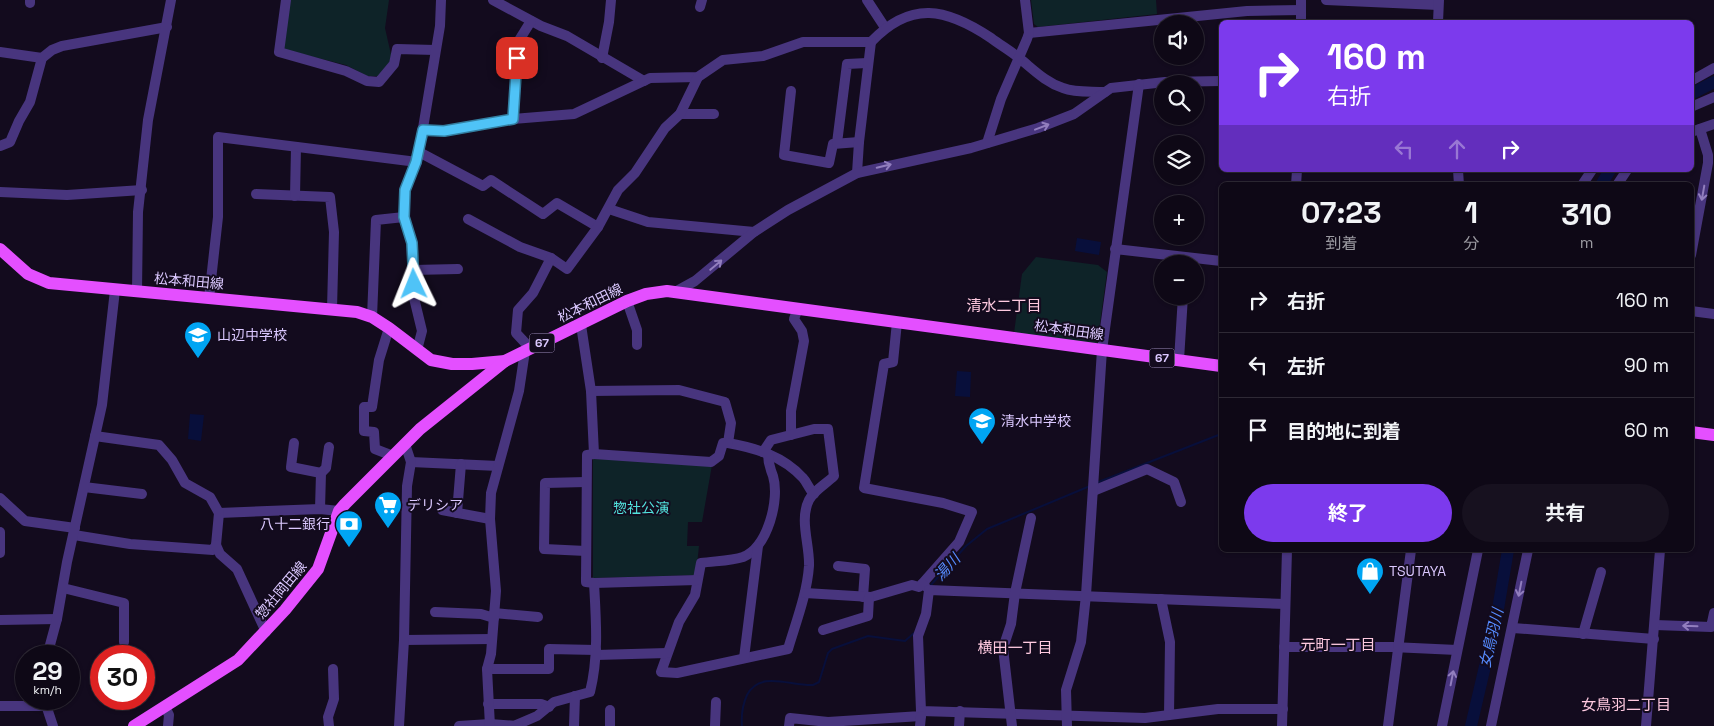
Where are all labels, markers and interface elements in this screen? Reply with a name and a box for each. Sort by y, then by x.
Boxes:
map controls [1154,15,1204,305]
button: sound [1154,15,1204,65]
text: 160 m [1327,35,1426,79]
pin [496,37,538,79]
icon: right [1244,40,1309,105]
icon: arrive [503,44,531,72]
button: search [1154,75,1204,125]
text: 右折 [1327,82,1371,110]
one-way arrow [1034,122,1049,131]
button: layers [1154,135,1204,185]
icon: left [1390,135,1418,163]
icon: ahead [1443,135,1471,163]
icon: right [1496,135,1524,163]
one-way arrow [876,161,892,170]
one-way arrow [1697,185,1707,201]
text: 07:23 [1301,193,1381,232]
text: 1 [1465,193,1478,232]
button: + [1154,195,1204,245]
text: 310 [1561,195,1612,234]
text: m [1580,232,1594,253]
text: 到着 [1325,233,1357,254]
text: 分 [1463,233,1479,254]
button: − [1154,255,1204,305]
position arrow [387,257,439,309]
one-way arrow [709,259,722,270]
street label: 松本和田線 [153,269,225,293]
street label: 松本和田線 [555,280,625,326]
icon: right [1244,286,1272,314]
text: 160 m [1616,288,1669,313]
text: 右折 [1287,289,1325,314]
district label: 清水二丁目 [966,296,1042,315]
street label: 松本和田線 [1033,316,1105,344]
school or university icon: 山辺中学校 [183,320,213,359]
place label: 山辺中学校 [217,326,287,344]
road number: 67 [530,333,554,352]
road number: 67 [1150,348,1174,368]
icon: left [1244,351,1272,379]
text: 90 m [1624,353,1669,378]
text: 左折 [1287,354,1325,379]
school or university icon: 清水中学校 [967,406,997,445]
place label: 清水中学校 [1001,412,1071,430]
icon: arrive [1244,416,1272,444]
text: 60 m [1624,418,1669,443]
text: 目的地に到着 [1287,419,1401,444]
button: 終了 [1244,484,1452,542]
button: 共有 [1462,484,1669,542]
supermarket icon: デリシア [373,490,403,529]
place label: デリシア [407,496,463,514]
park label: 惣社公演 [613,499,669,517]
bank icon: 八十二銀行 [334,509,364,548]
place label: 八十二銀行 [260,515,330,533]
water label: 湯川 [930,548,965,585]
shop icon: TSUTAYA [1355,556,1385,595]
street label: 惣社岡田線 [252,557,310,623]
place label: TSUTAYA [1389,562,1446,580]
one-way arrow [1515,581,1525,597]
water label: 女鳥羽川 [1475,605,1507,669]
one-way arrow [1682,621,1698,631]
district label: 元町一丁目 [1300,635,1376,654]
district label: 横田一丁目 [977,638,1053,657]
speed limit sign: 30 [90,645,155,710]
text: 29 [32,655,63,687]
one-way arrow [1447,671,1457,687]
text: km/h [33,682,62,698]
district label: 女鳥羽二丁目 [1581,695,1671,714]

